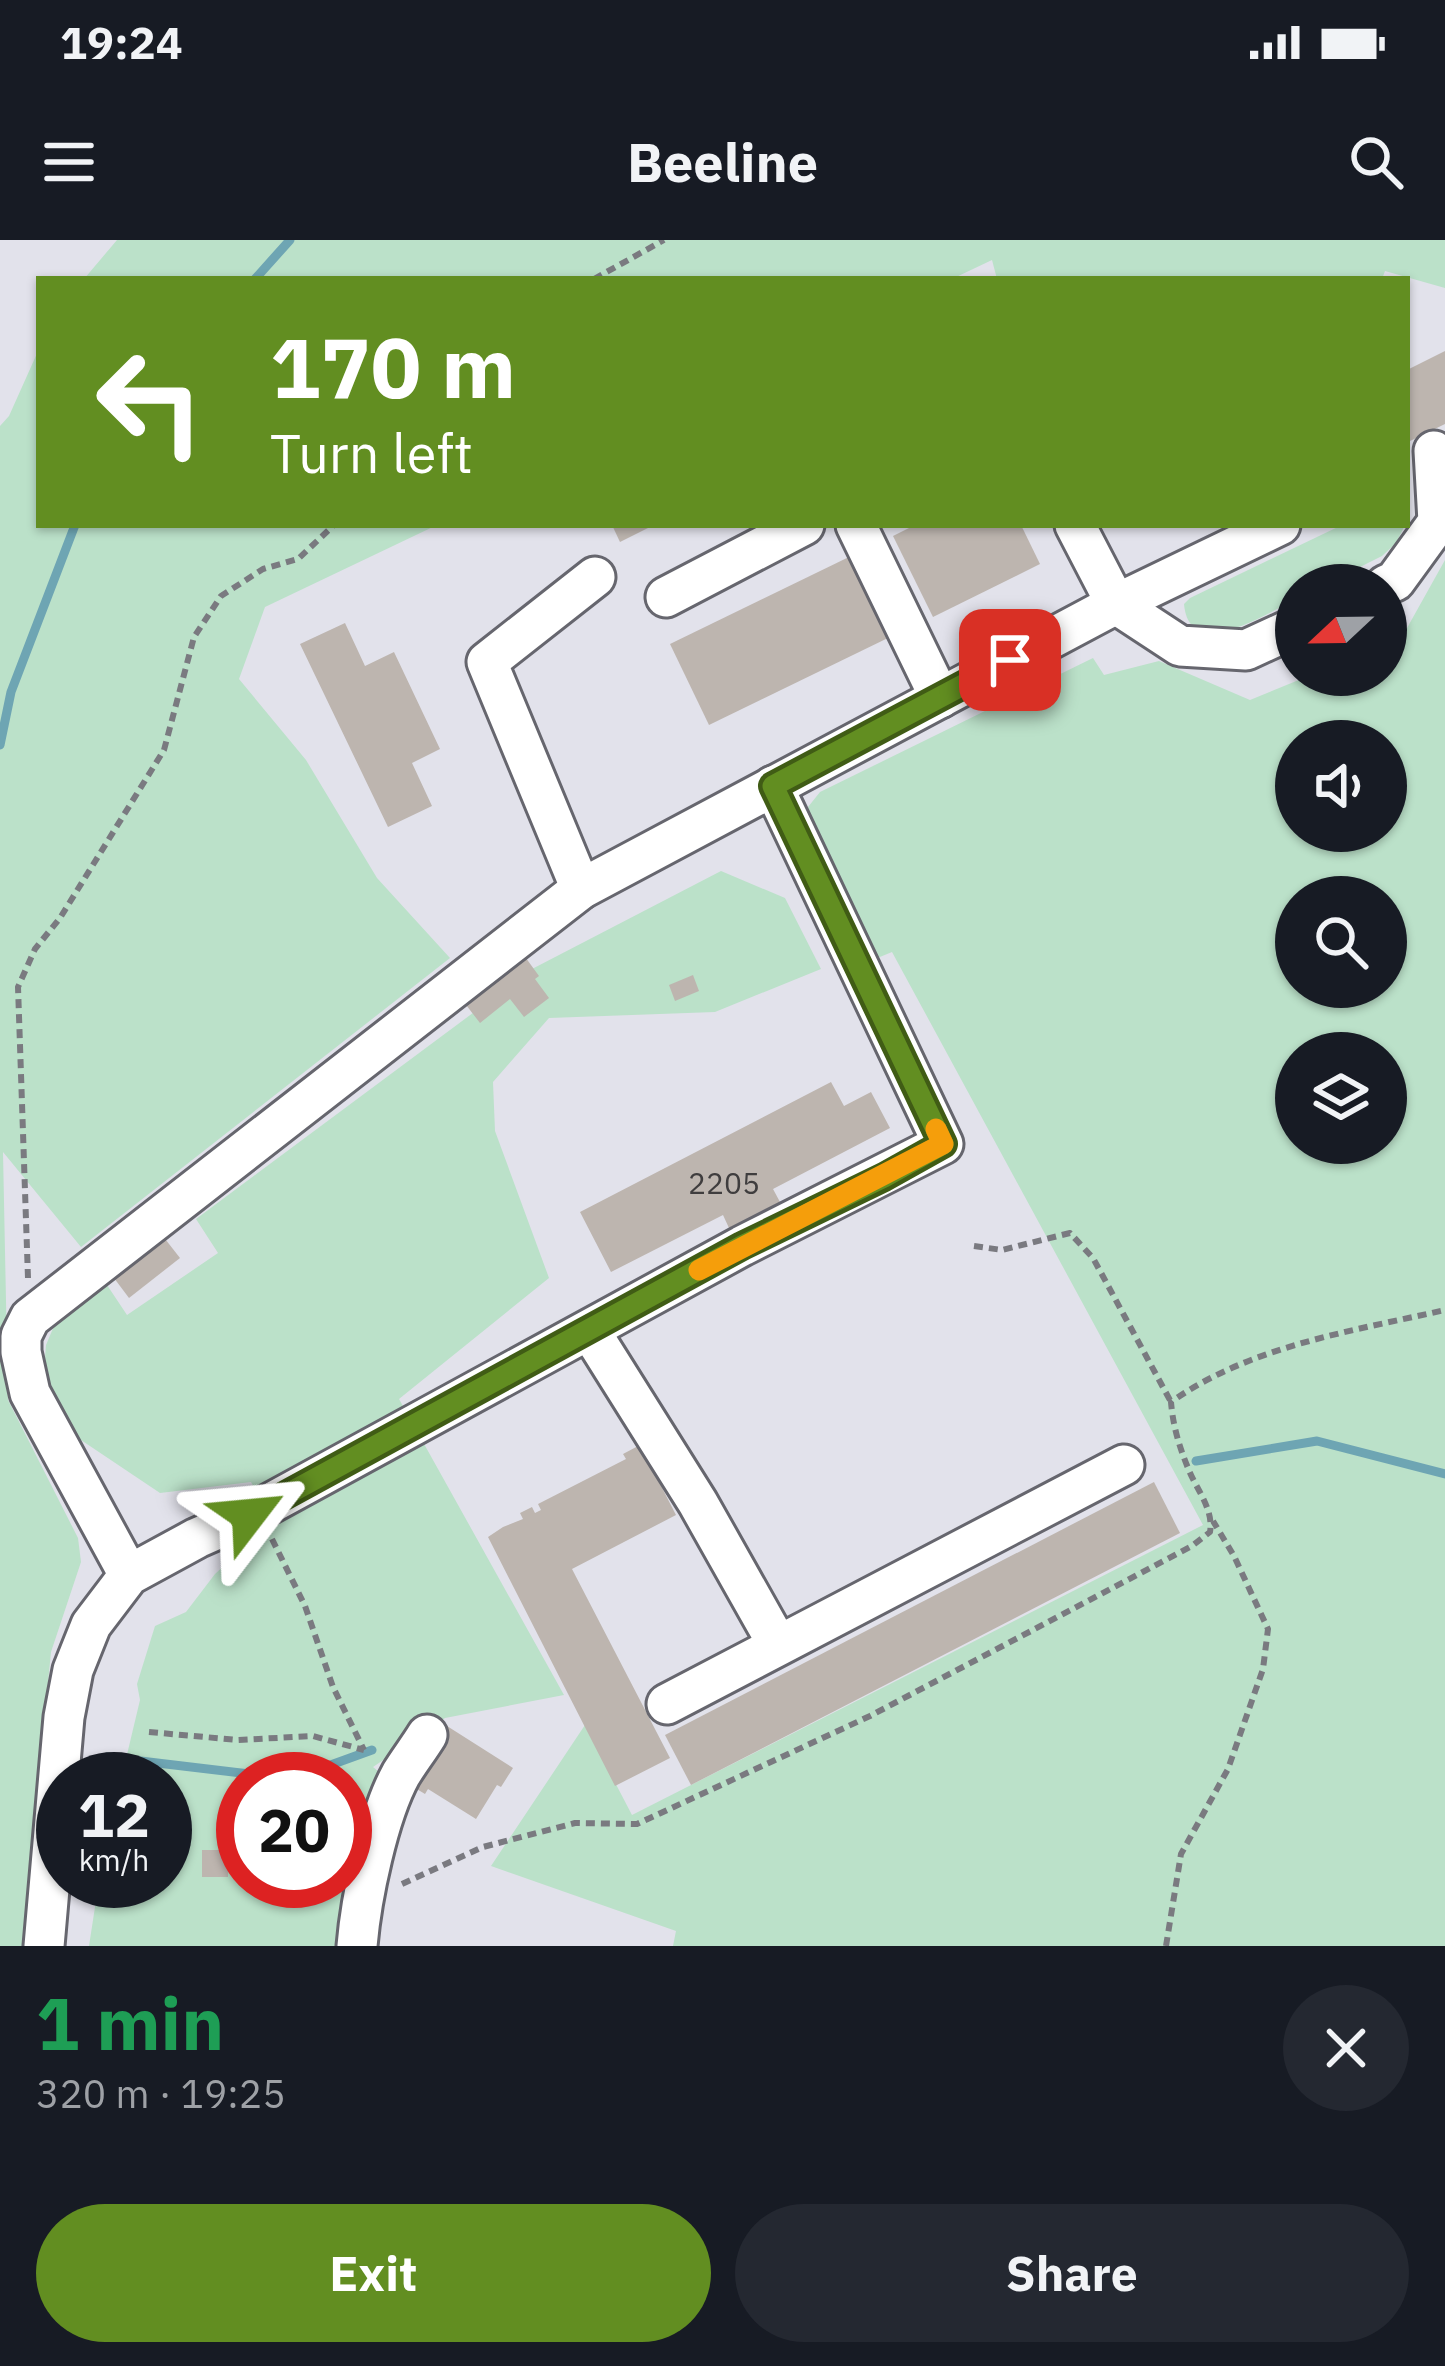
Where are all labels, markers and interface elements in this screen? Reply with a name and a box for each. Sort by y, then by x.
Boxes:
text: 19:24 [60,13,183,71]
text: Beeline [627,127,818,197]
icon: menu [36,129,102,195]
icon: search [1343,129,1409,195]
text: 170 m [270,312,516,421]
icon: left [72,324,228,480]
text: Turn left [270,418,473,488]
north arrow [1275,564,1407,696]
map controls [1275,564,1407,1164]
pin [959,609,1061,711]
icon: arrive [977,627,1043,693]
button: sound [1275,720,1407,852]
button: search [1275,876,1407,1008]
button: layers [1275,1032,1407,1164]
house number: 2205 [688,1163,760,1202]
position arrow [186,1452,312,1578]
speed limit sign: 20 [216,1752,372,1908]
text: 12 [78,1775,150,1854]
text: km/h [79,1840,149,1879]
text: 1 min [36,1976,224,2070]
button: close [1283,1985,1409,2111]
text: 320 m · 19:25 [36,2068,286,2119]
button: Exit [36,2204,711,2342]
button: Share [735,2204,1409,2342]

